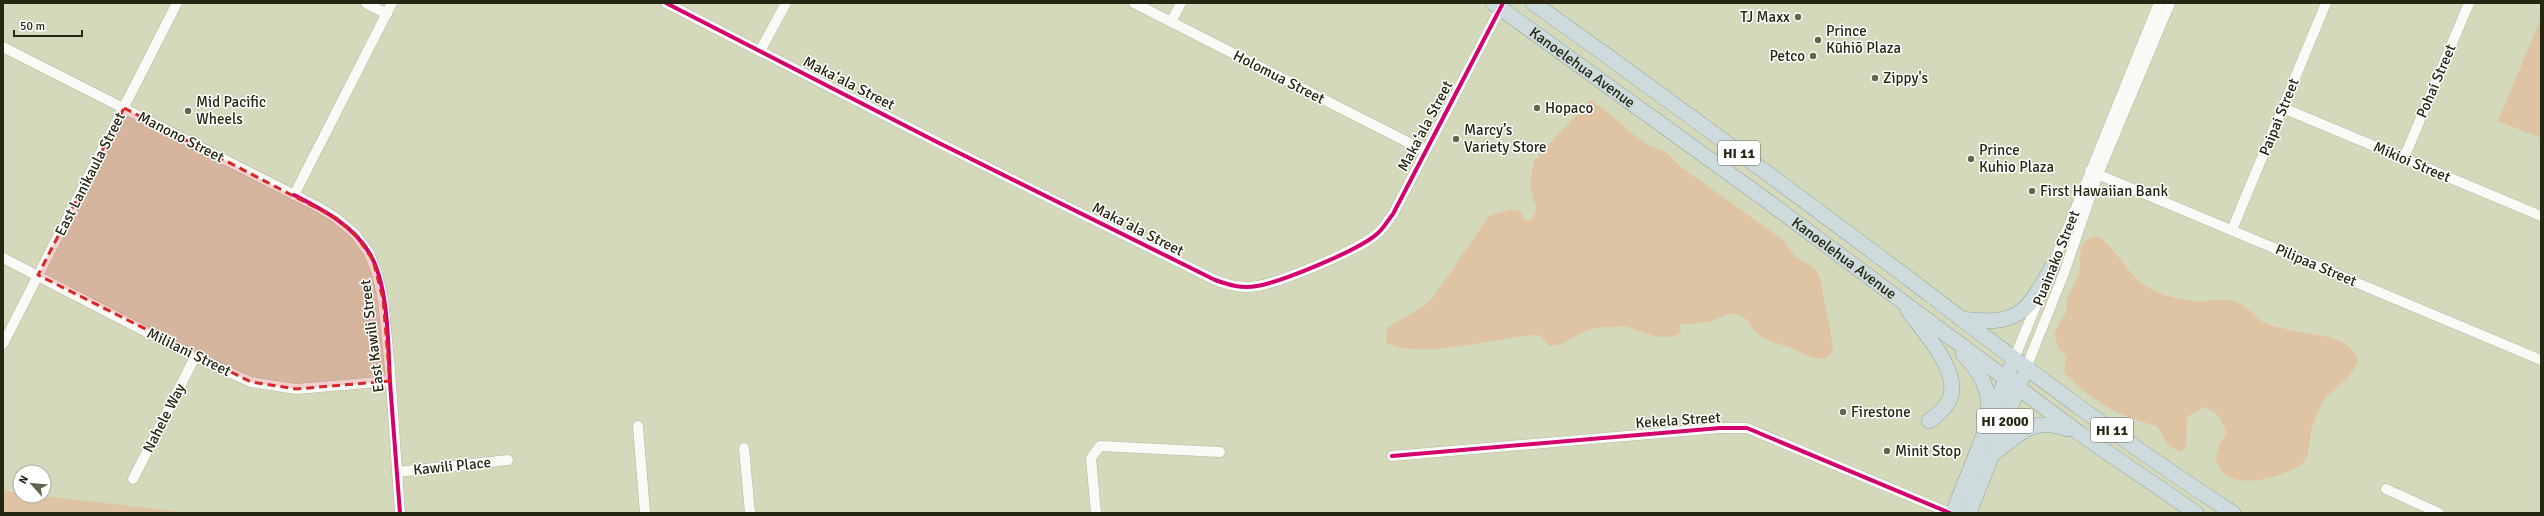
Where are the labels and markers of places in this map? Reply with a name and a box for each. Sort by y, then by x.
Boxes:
place label: TJ Maxx [1740,8,1790,26]
marker: TJ Maxx [1793,12,1803,22]
place label: Prince Kūhiō Plaza [1826,22,1901,57]
marker: Prince Kūhiō Plaza [1813,35,1823,45]
place label: Petco [1769,47,1805,65]
marker: Petco [1808,51,1818,61]
place label: Zippy's [1883,69,1928,87]
marker: Zippy's [1870,73,1880,83]
place label: Mid Pacific Wheels [196,93,266,128]
place label: Hopaco [1545,99,1593,117]
marker: Hopaco [1532,103,1542,113]
marker: Mid Pacific Wheels [183,106,193,116]
place label: Marcy’s Variety Store [1464,121,1547,156]
marker: Marcy’s Variety Store [1451,134,1461,144]
place label: Prince Kuhio Plaza [1979,141,2054,176]
marker: Prince Kuhio Plaza [1966,154,1976,164]
place label: First Hawaiian Bank [2040,182,2168,200]
marker: First Hawaiian Bank [2027,186,2037,196]
place label: Firestone [1851,403,1911,421]
marker: Firestone [1838,407,1848,417]
place label: Minit Stop [1895,442,1961,460]
marker: Minit Stop [1882,446,1892,456]

